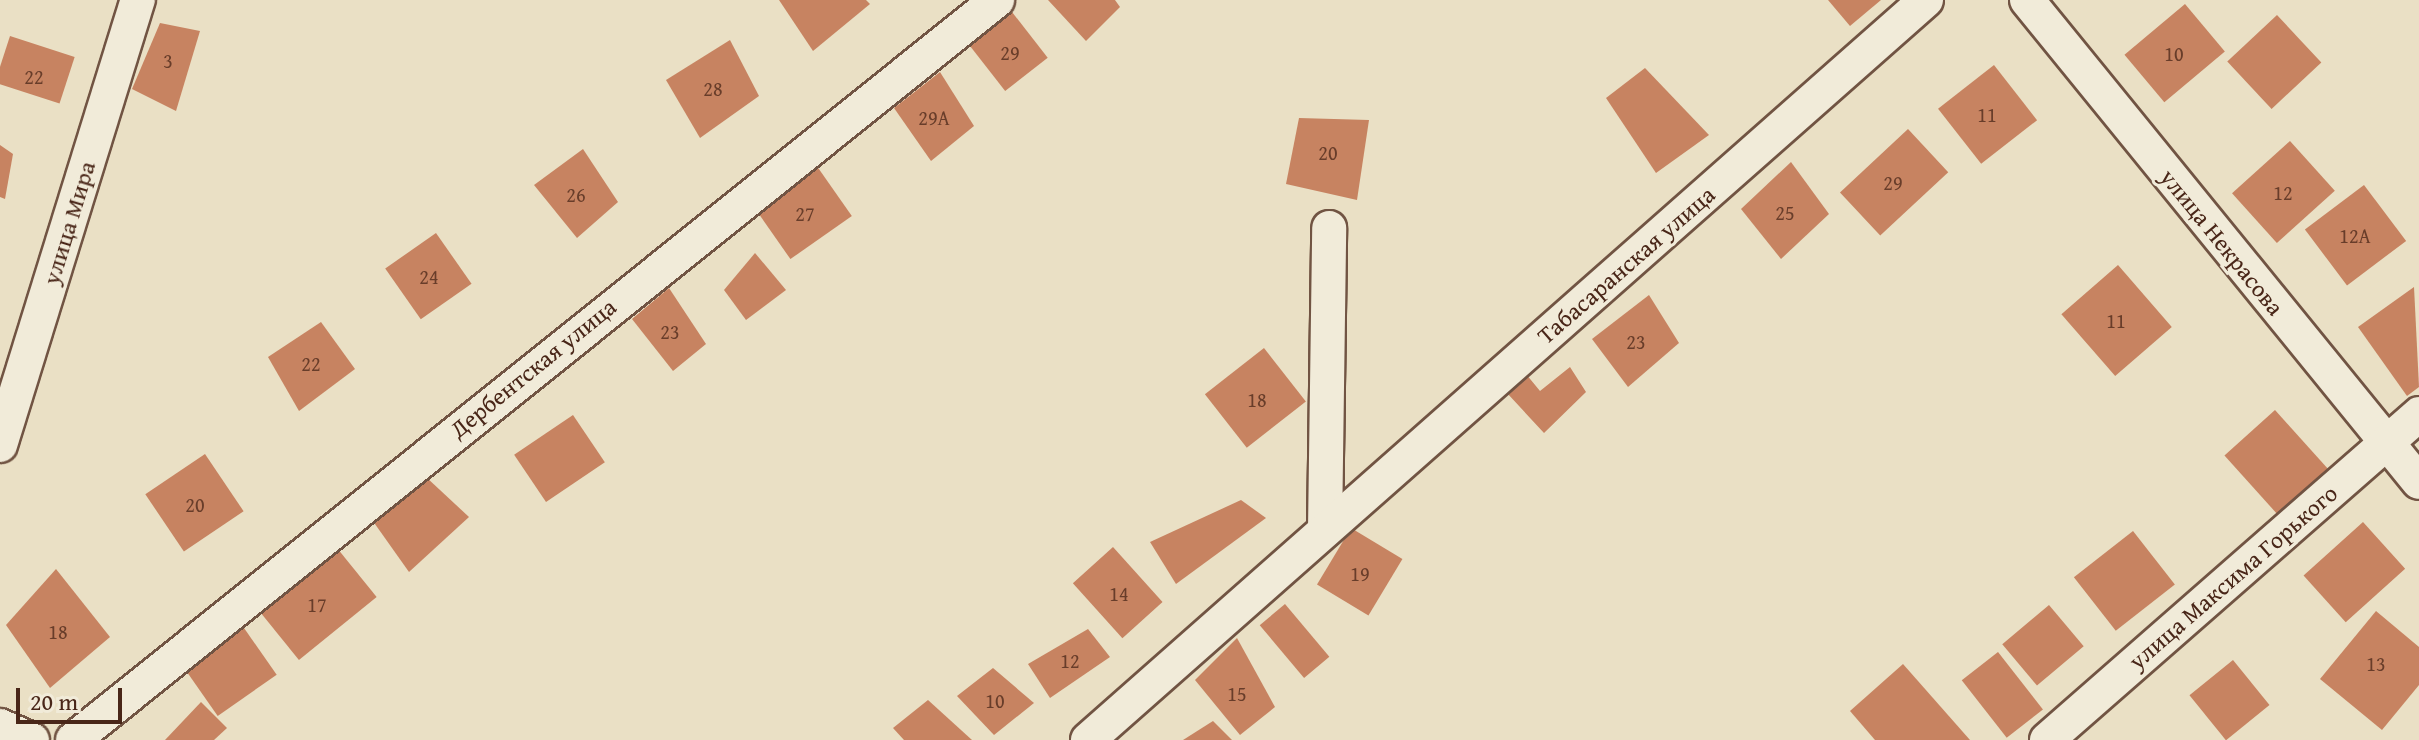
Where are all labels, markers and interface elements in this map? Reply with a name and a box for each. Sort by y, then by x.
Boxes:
house number: 29 [1000,40,1020,64]
house number: 10 [2164,41,2184,65]
house number: 3 [163,48,173,72]
house number: 22 [24,64,44,88]
house number: 28 [703,76,723,100]
house number: 11 [1977,102,1997,126]
house number: 29А [918,105,950,129]
house number: 20 [1318,140,1338,164]
street label: улица Мира [37,158,101,288]
street label: улица Некрасова [2154,163,2290,321]
house number: 29 [1883,170,1903,194]
street label: Табасаранская улица [1531,180,1721,350]
house number: 12 [2273,180,2293,204]
house number: 26 [566,182,586,206]
house number: 25 [1775,200,1795,224]
house number: 27 [795,201,815,225]
house number: 12А [2339,223,2371,247]
house number: 24 [419,264,439,288]
street label: Дербентская улица [444,292,622,444]
house number: 11 [2106,308,2126,332]
house number: 23 [660,319,680,343]
house number: 23 [1626,329,1646,353]
house number: 22 [301,351,321,375]
house number: 18 [1247,387,1267,411]
street label: улица Максима Горького [2123,479,2343,675]
house number: 20 [185,492,205,516]
house number: 19 [1350,561,1370,585]
house number: 14 [1109,581,1129,605]
house number: 17 [307,592,327,616]
house number: 18 [48,619,68,643]
house number: 12 [1060,648,1080,672]
house number: 13 [2366,651,2386,675]
scale bar [20,672,126,722]
house number: 15 [1227,681,1247,705]
text: 20 m [30,684,78,719]
house number: 10 [985,688,1005,712]

